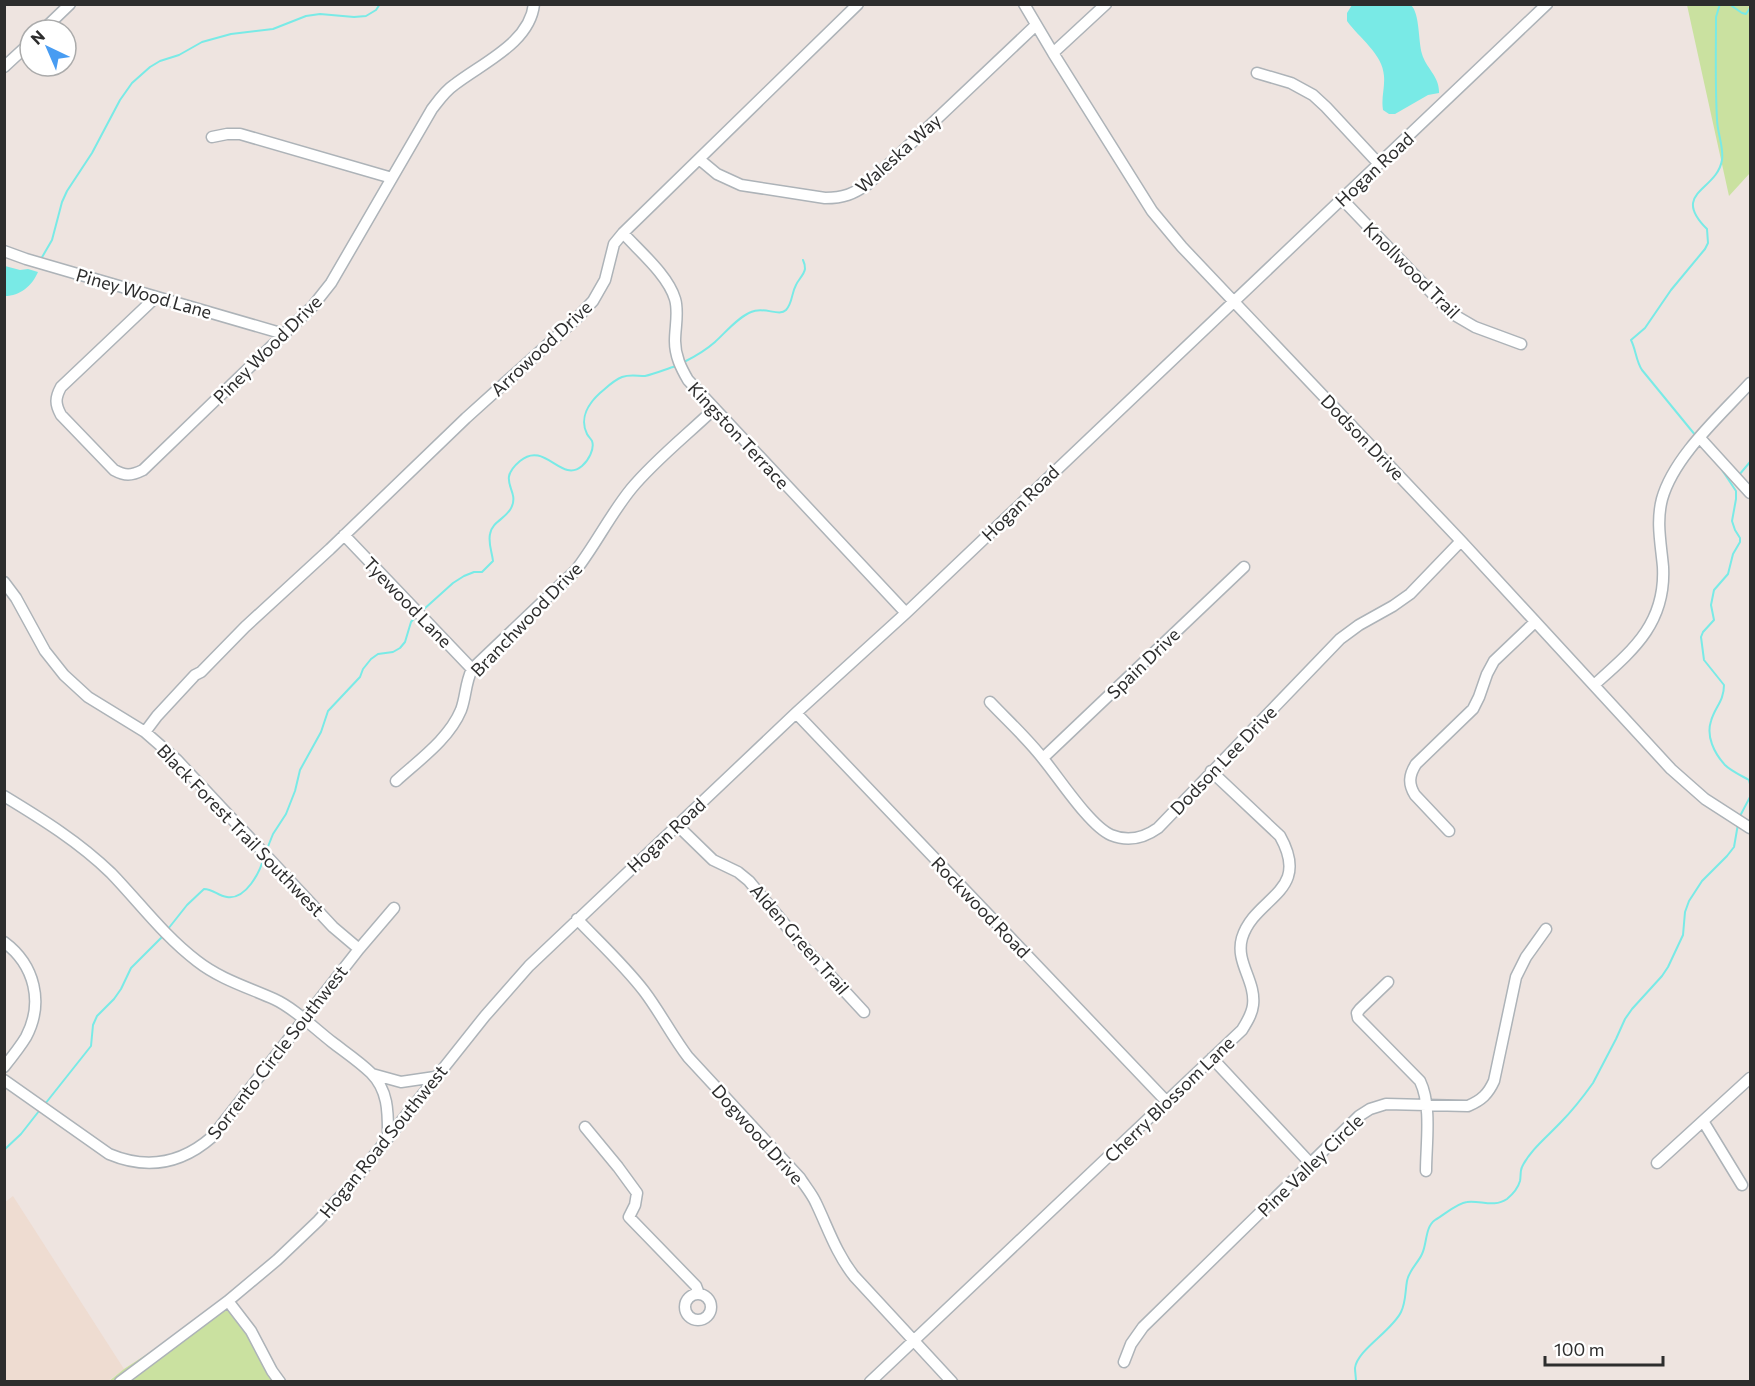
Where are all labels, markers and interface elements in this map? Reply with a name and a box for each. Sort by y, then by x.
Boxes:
north arrow [18,18,78,78]
text: N [26,26,48,48]
street label: Waleska Way [851,109,945,197]
street label: Hogan Road [1330,127,1418,211]
street label: Knollwood Trail [1359,217,1465,323]
street label: Piney Wood Lane [74,263,214,323]
street label: Piney Wood Drive [208,290,326,408]
street label: Arrowood Drive [486,296,596,400]
street label: Kingston Terrace [684,377,794,493]
street label: Dodson Drive [1317,390,1409,484]
street label: Hogan Road [977,461,1063,545]
street label: Tyewood Lane [359,552,457,652]
street label: Branchwood Drive [466,557,586,681]
street label: Spain Drive [1102,623,1184,703]
street label: Dodson Lee Drive [1165,701,1281,819]
street label: Black Forest Trail Southwest [153,739,329,921]
street label: Hogan Road [622,793,710,877]
street label: Rockwood Road [927,852,1035,962]
street label: Alden Green Trail [746,879,854,999]
street label: Sorrento Circle Southwest [202,961,352,1143]
street label: Cherry Blossom Lane [1100,1031,1238,1167]
street label: Hogan Road Southwest [315,1060,451,1222]
street label: Dogwood Drive [707,1080,809,1188]
street label: Pine Valley Circle [1253,1109,1367,1221]
scale bar [1545,1329,1664,1367]
text: 100 m [1554,1338,1604,1360]

